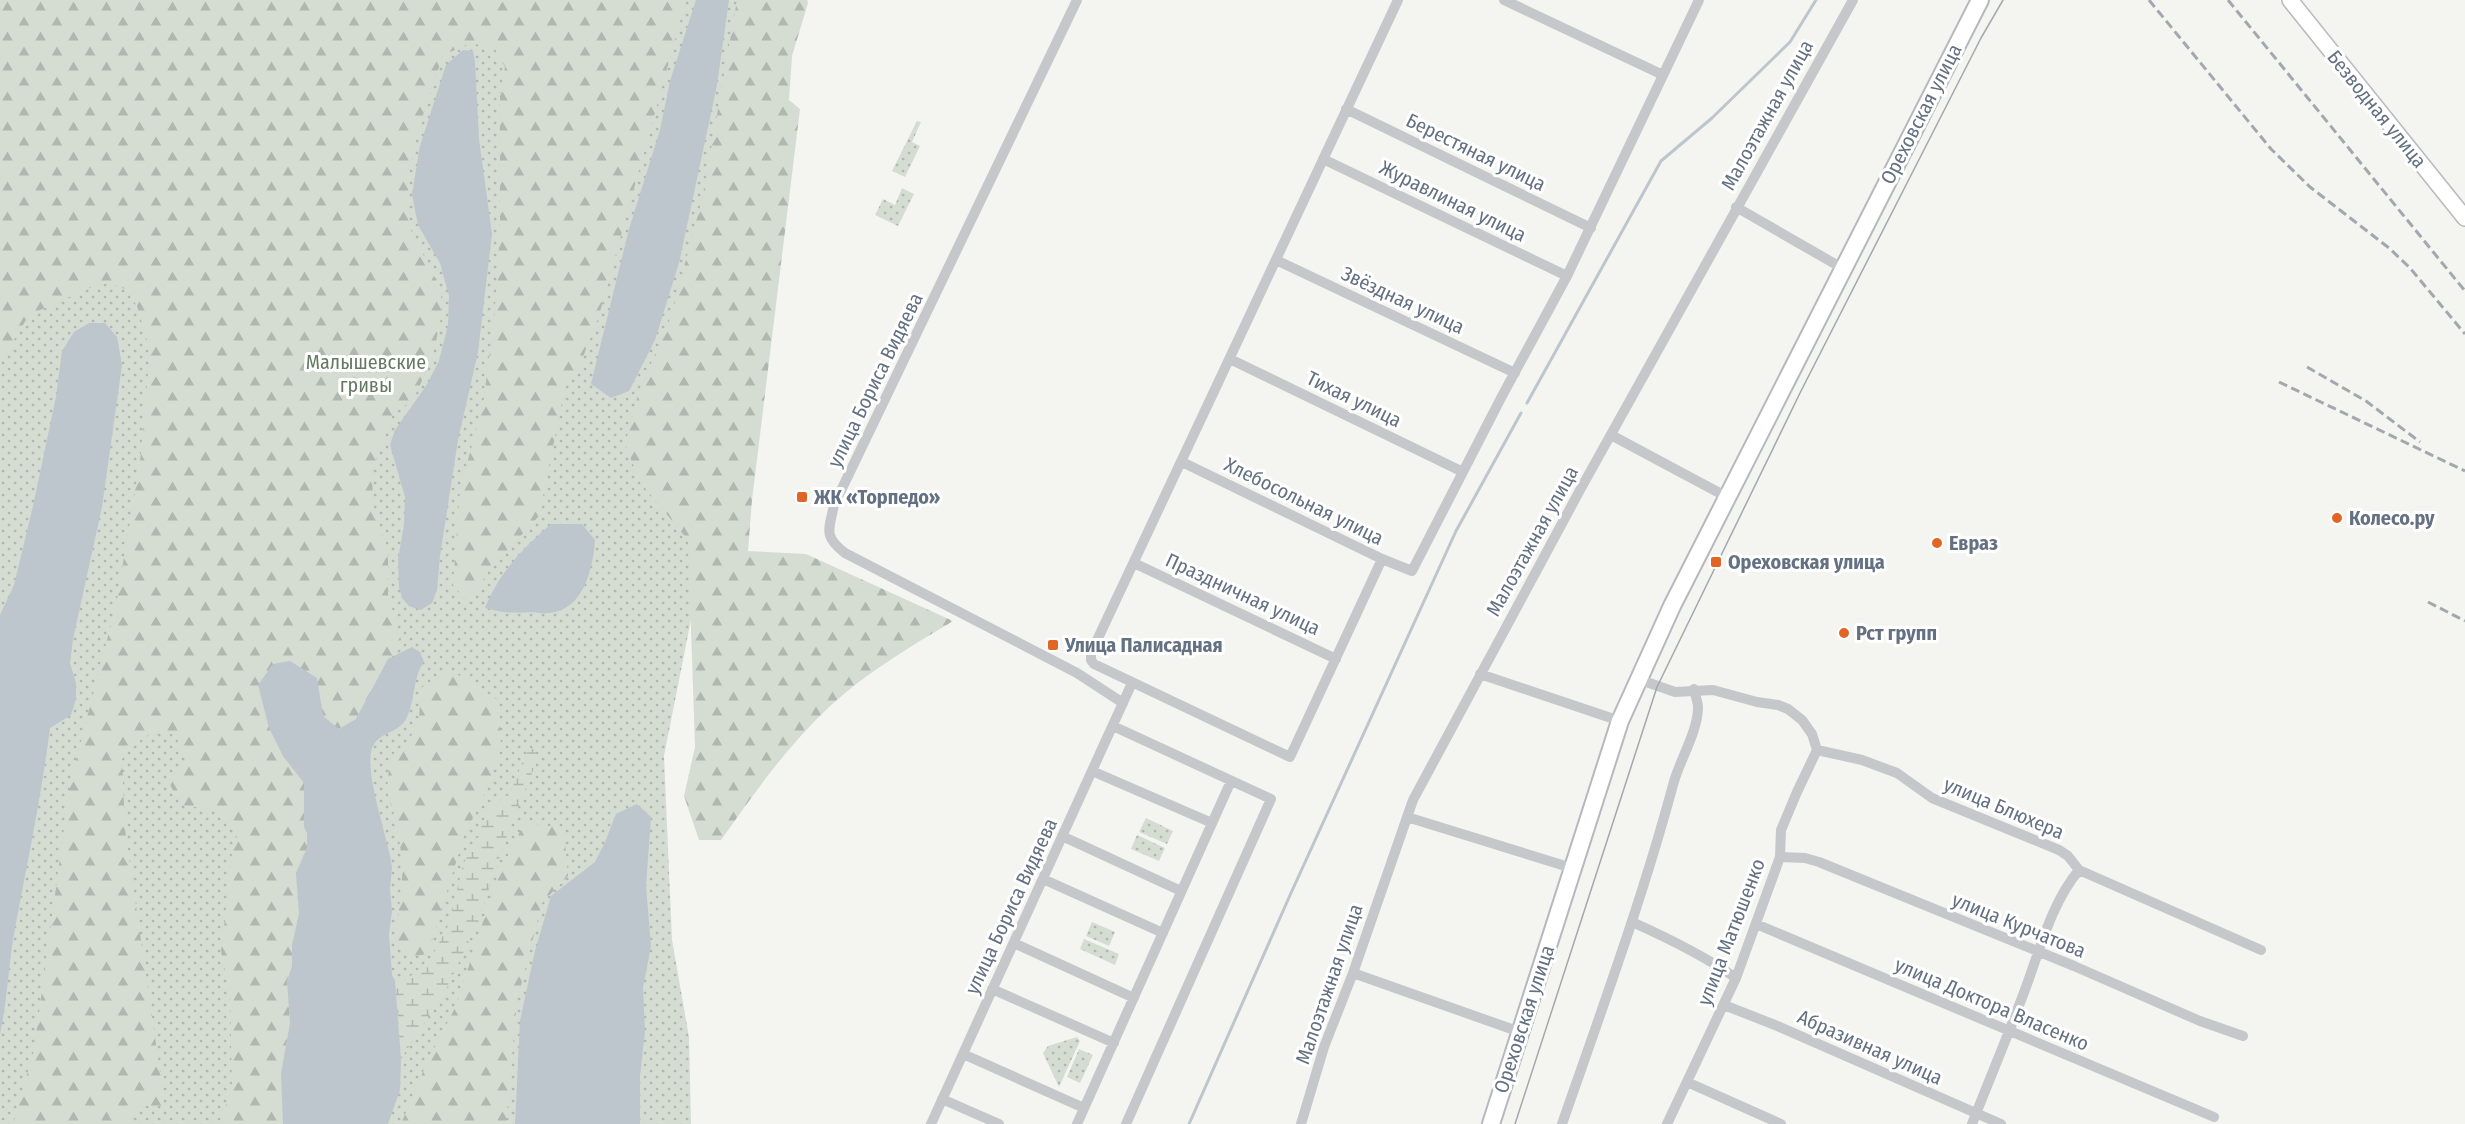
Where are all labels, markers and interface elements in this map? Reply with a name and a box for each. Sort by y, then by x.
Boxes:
street label: Малоэтажная улица [1716,36,1818,194]
street label: Ореховская улица [1875,40,1967,188]
street label: Безводная улица [2322,45,2432,173]
street label: Берестяная улица [1402,108,1550,196]
street label: Журавлиная улица [1376,155,1530,247]
street label: Звёздная улица [1338,261,1468,339]
street label: улица Бориса Видяева [822,289,928,471]
park label: Малышевские гривы [306,350,426,397]
street label: Тихая улица [1303,366,1405,432]
street label: Хлебосольная улица [1221,452,1387,550]
street label: Малоэтажная улица [1481,462,1583,620]
place label: ЖК «Торпедо» [813,485,941,509]
marker: ЖК «Торпедо» [795,490,809,504]
place label: Колесо.ру [2349,506,2435,530]
marker: Колесо.ру [2330,511,2344,525]
place label: Евраз [1949,531,1998,555]
marker: Евраз [1930,536,1944,550]
street label: Праздничная улица [1162,548,1324,640]
place label: Ореховская улица [1728,550,1885,574]
marker: Ореховская улица [1709,555,1723,569]
place label: Рст групп [1856,621,1937,645]
marker: Рст групп [1837,626,1851,640]
place label: Улица Палисадная [1064,633,1223,657]
marker: Улица Палисадная [1046,638,1060,652]
street label: улица Блюхера [1940,772,2068,844]
street label: улица Бориса Видяева [960,814,1062,998]
street label: улица Матюшенко [1692,855,1770,1009]
street label: улица Курчатова [1949,887,2089,963]
street label: Малоэтажная улица [1290,901,1368,1067]
street label: Ореховская улица [1489,942,1559,1096]
street label: улица Доктора Власенко [1891,952,2093,1056]
street label: Абразивная улица [1794,1004,1946,1090]

